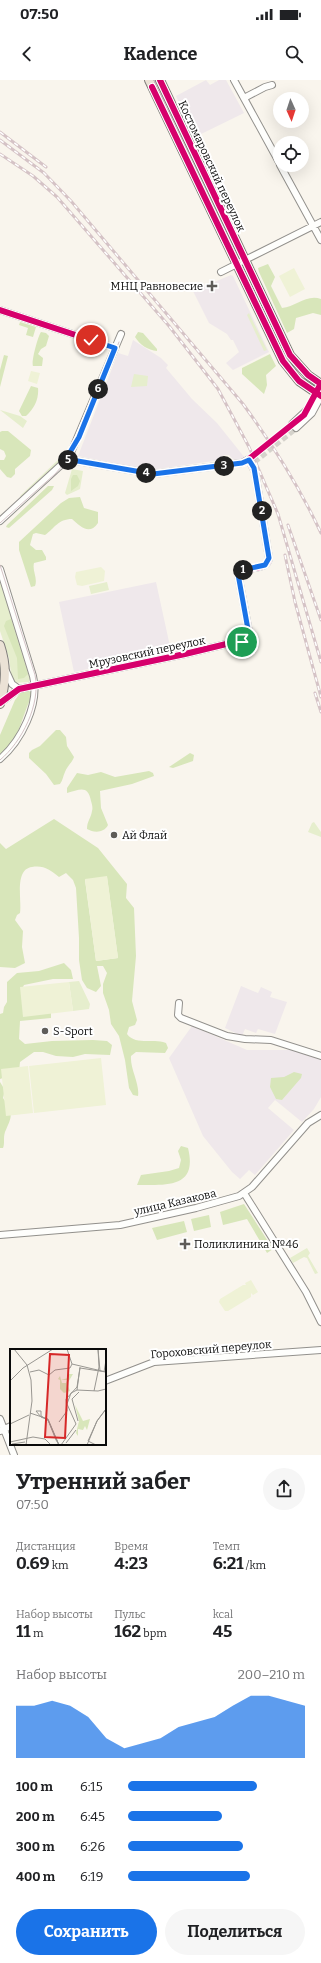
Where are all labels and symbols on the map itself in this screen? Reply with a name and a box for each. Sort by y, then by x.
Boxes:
north arrow [273,92,309,128]
street label: Костомаровский переулок [175,99,248,234]
place label: МНЦ Равновесие [111,280,203,293]
marker: МНЦ Равновесие [206,280,218,292]
pin [74,323,108,357]
pin: 6 [88,379,108,399]
pin: 5 [58,450,78,470]
pin: 3 [214,456,234,476]
pin: 4 [136,463,156,483]
pin: 2 [252,501,272,521]
pin: 1 [233,560,253,580]
pin [225,625,259,659]
street label: Мрузовский переулок [88,634,207,671]
place label: Ай Флай [122,829,167,842]
marker: Ай Флай [109,830,119,840]
place label: S-Sport [53,1025,93,1038]
marker: S-Sport [40,1026,50,1036]
street label: улица Казакова [132,1187,217,1218]
marker: Поликлиника №46 [179,1238,191,1250]
place label: Поликлиника №46 [194,1238,298,1251]
street label: Гороховский переулок [150,1338,272,1361]
inset map [10,1349,106,1445]

